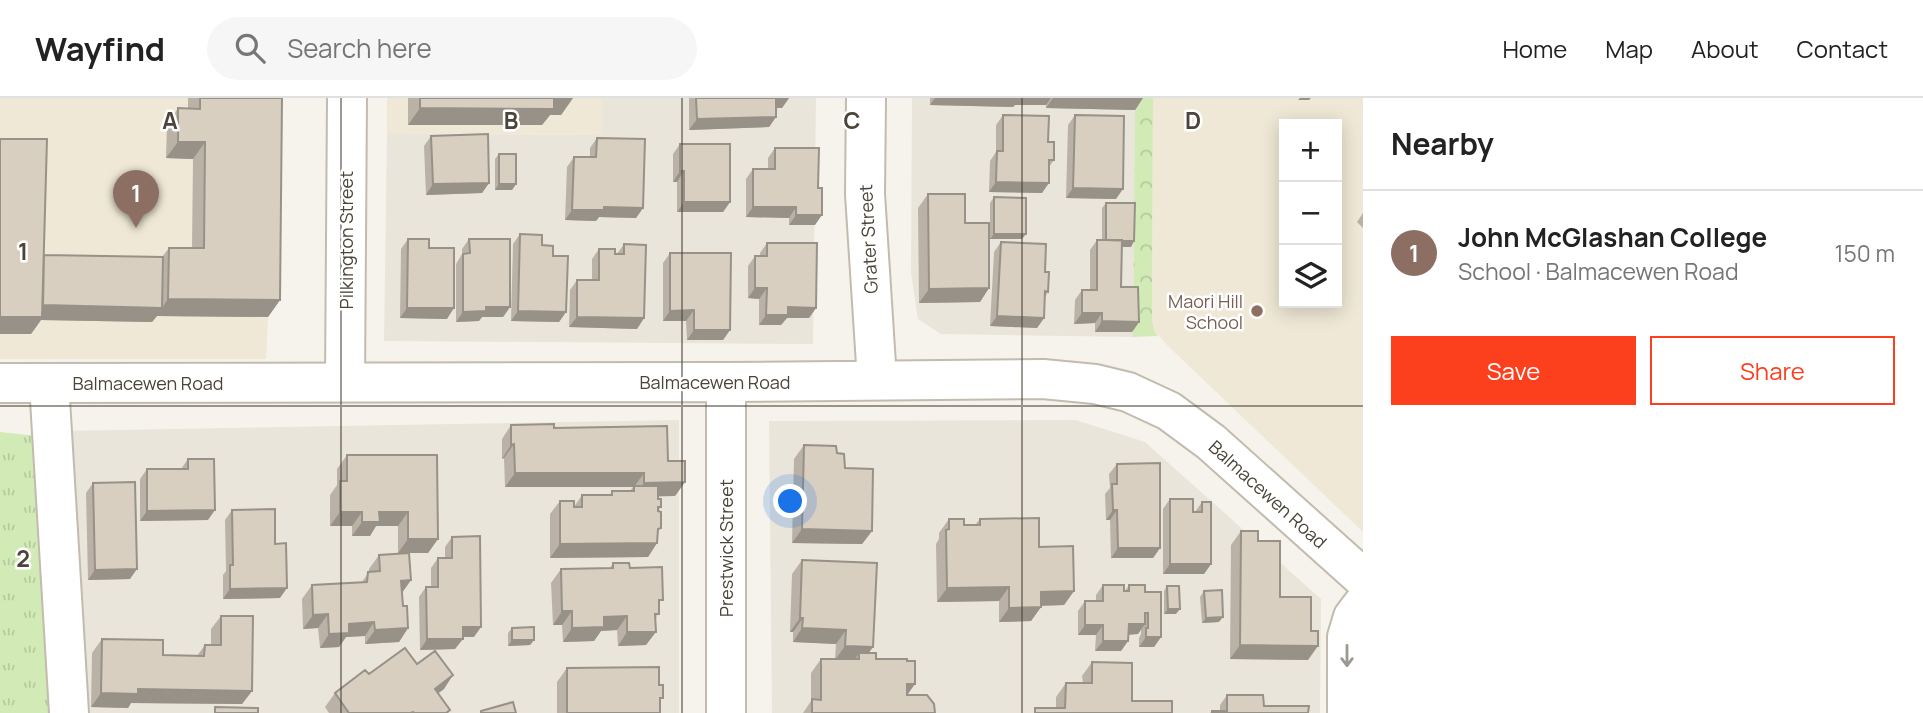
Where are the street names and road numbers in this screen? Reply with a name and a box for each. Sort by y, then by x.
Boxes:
street label: Pilkington Street [334,171,358,309]
street label: Grater Street [853,184,883,294]
street label: Balmacewen Road [639,370,791,394]
street label: Balmacewen Road [72,371,224,395]
street label: Balmacewen Road [1204,435,1332,553]
street label: Prestwick Street [714,479,738,617]

